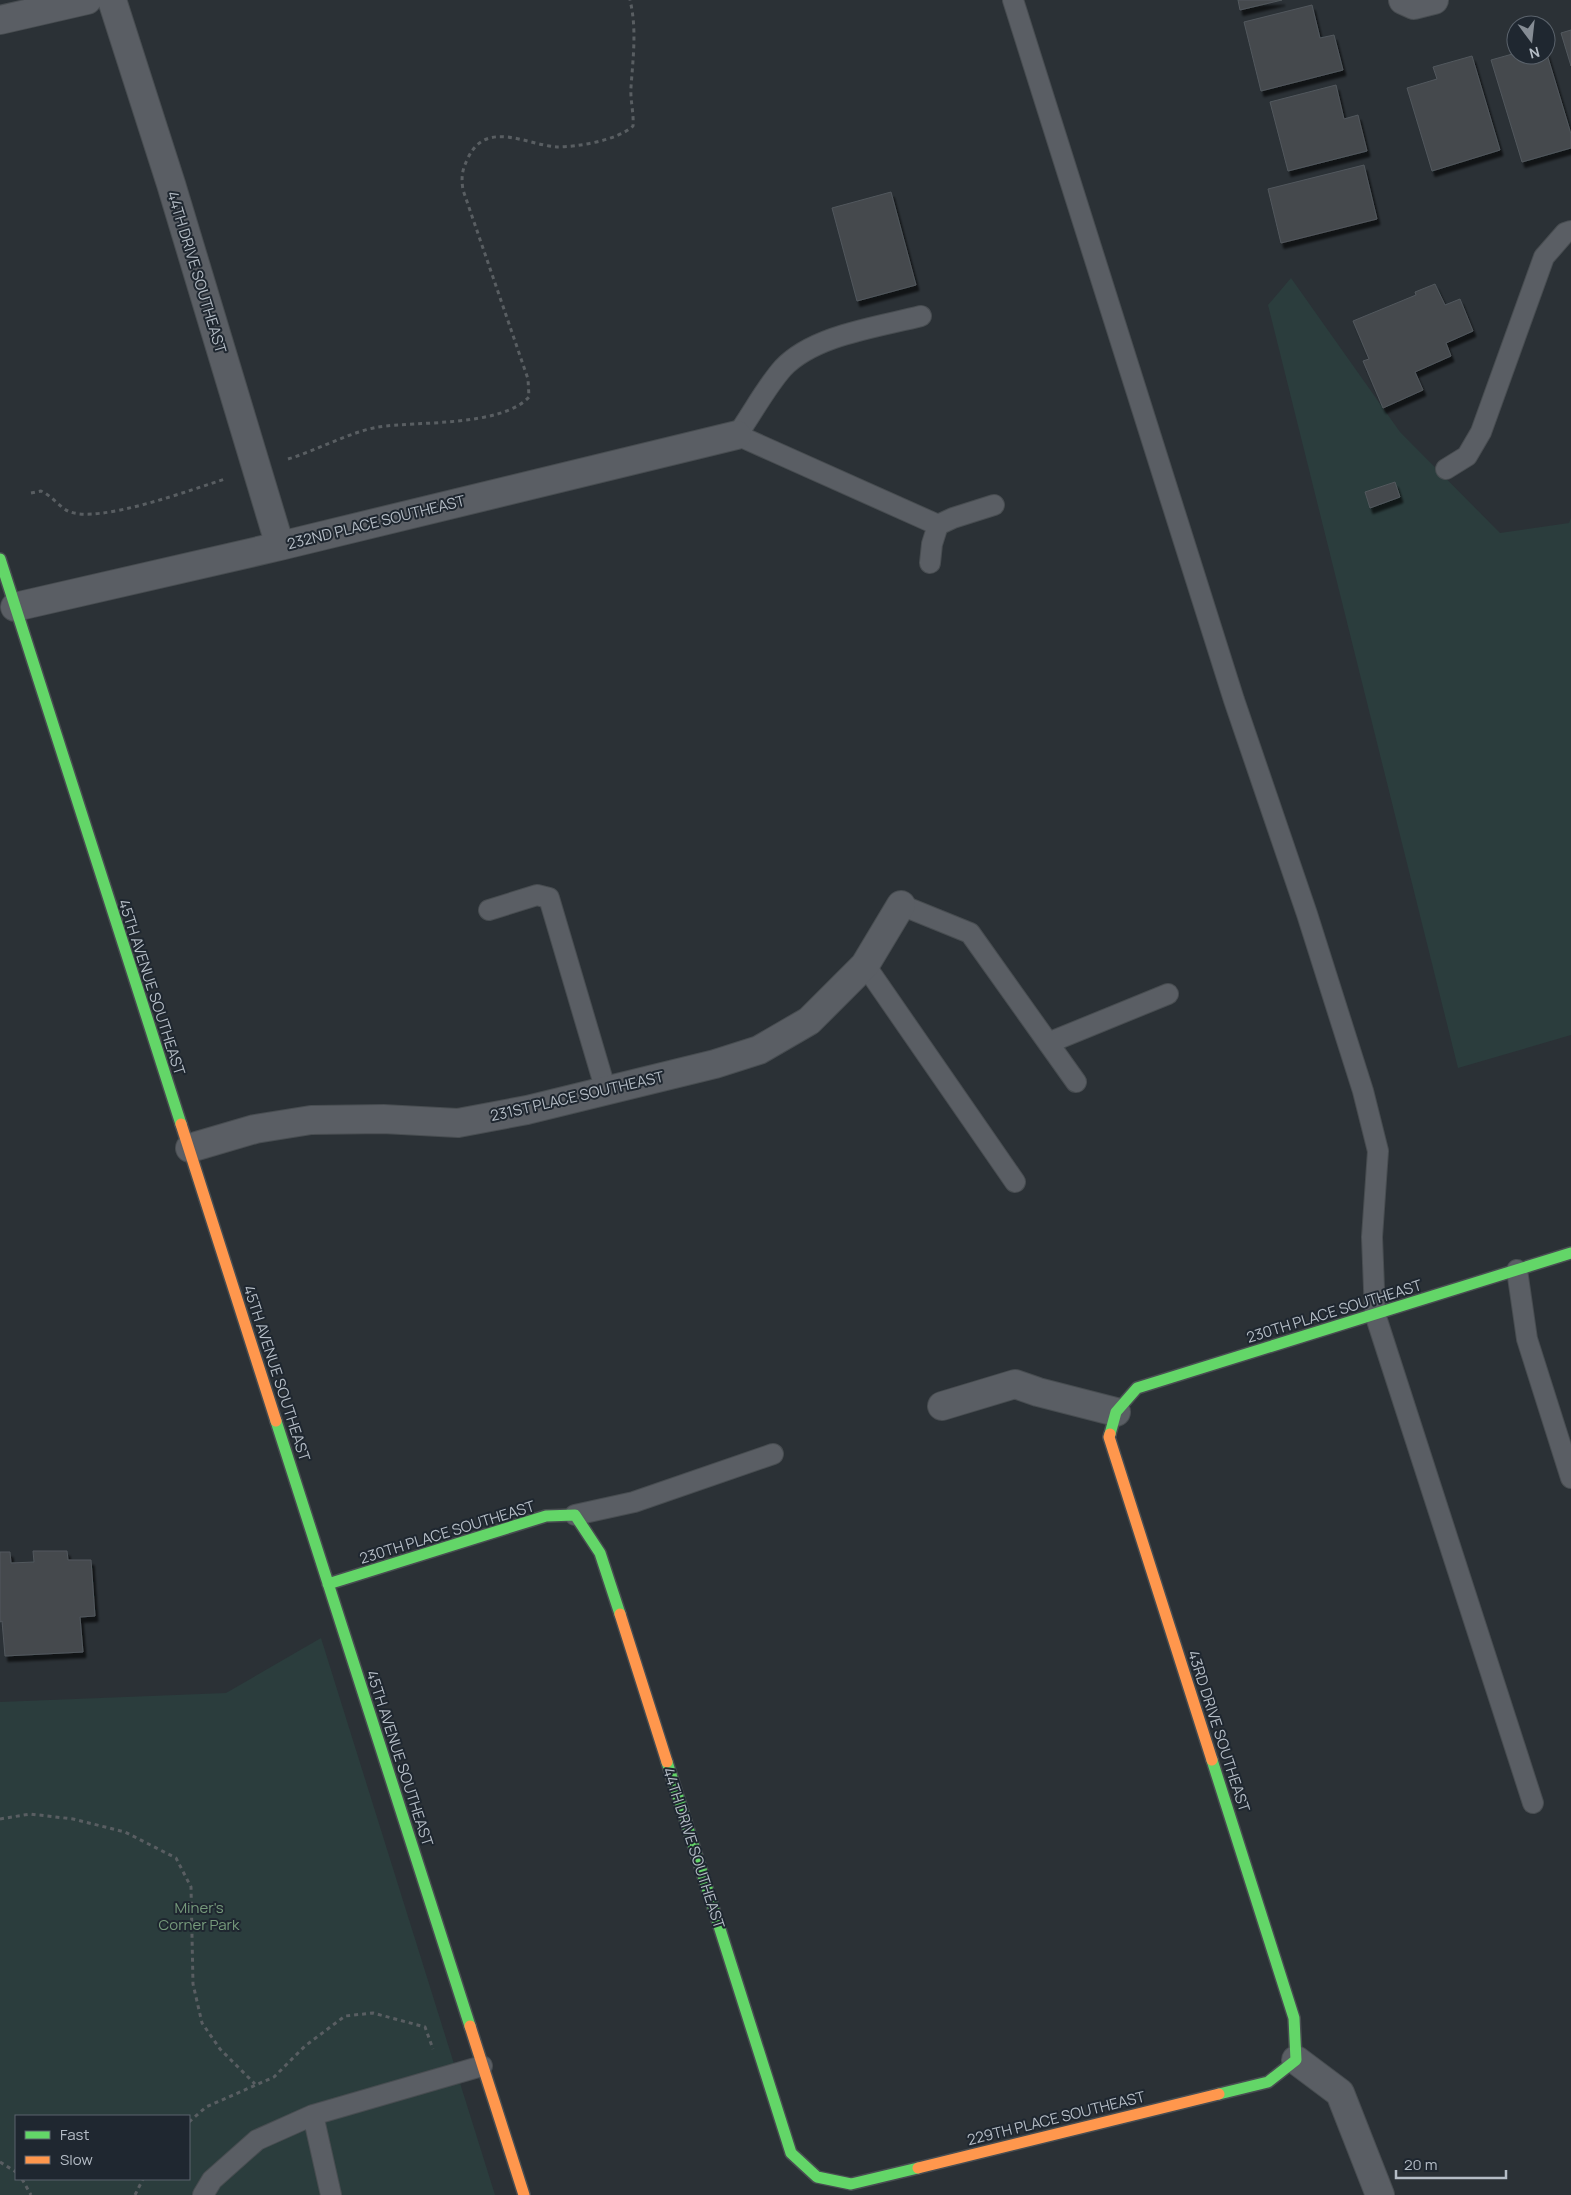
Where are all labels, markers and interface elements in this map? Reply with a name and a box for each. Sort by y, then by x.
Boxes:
north arrow [1506,15,1556,65]
text: N [1527,43,1542,64]
street label: 44TH DRIVE SOUTHEAST [162,188,232,356]
street label: 232ND PLACE SOUTHEAST [285,490,467,554]
street label: 45TH AVENUE SOUTHEAST [114,896,190,1078]
street label: 231ST PLACE SOUTHEAST [488,1066,666,1126]
street label: 230TH PLACE SOUTHEAST [1244,1274,1424,1348]
street label: 45TH AVENUE SOUTHEAST [239,1282,315,1464]
street label: 230TH PLACE SOUTHEAST [357,1495,537,1569]
street label: 43RD DRIVE SOUTHEAST [1183,1647,1255,1815]
street label: 45TH AVENUE SOUTHEAST [362,1667,438,1849]
street label: 44TH DRIVE SOUTHEAST [658,1765,730,1931]
park label: Miner's Corner Park [159,1897,240,1935]
street label: 229TH PLACE SOUTHEAST [965,2086,1147,2150]
legend [15,2115,190,2180]
text: Fast [60,2124,89,2145]
scale bar [1396,2148,1506,2180]
text: Slow [60,2149,93,2170]
text: 20 m [1404,2154,1437,2175]

